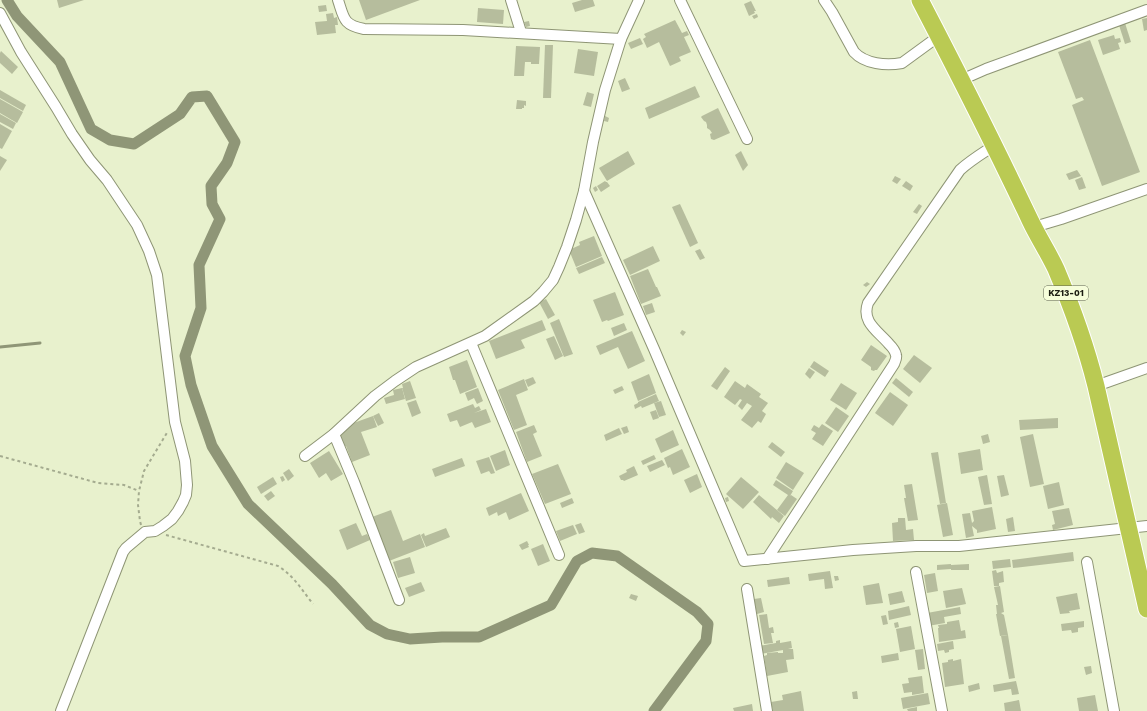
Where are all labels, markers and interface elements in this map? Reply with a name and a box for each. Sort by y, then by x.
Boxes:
road number: KZ13-01 [1044,286,1088,300]

